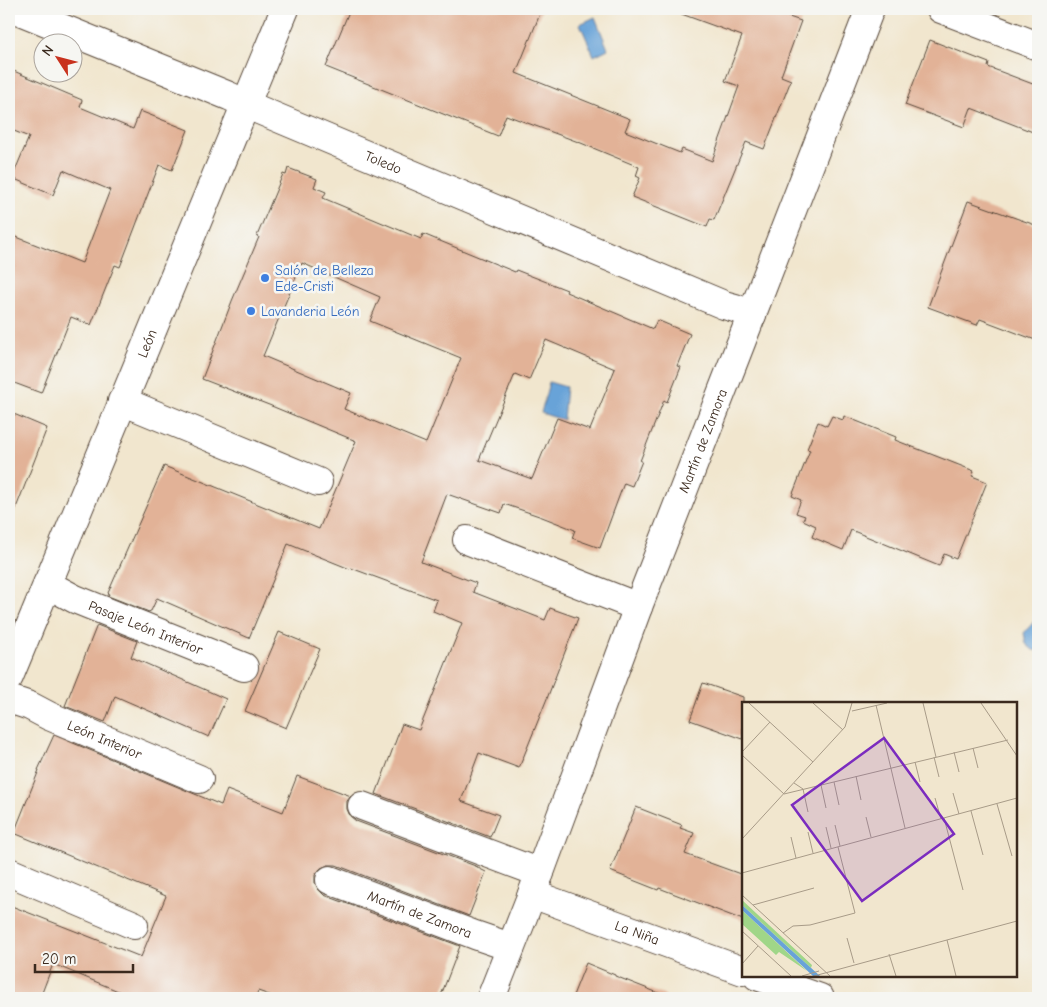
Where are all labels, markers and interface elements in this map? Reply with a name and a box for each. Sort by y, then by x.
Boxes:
north arrow [32,32,82,82]
text: N [38,42,57,59]
street label: Toledo [362,147,404,178]
place label: Salón de Belleza Ede-Cristi [275,262,374,295]
marker: Salón de Belleza Ede-Cristi [259,272,271,284]
place label: Lavanderia León [261,303,360,320]
marker: Lavanderia León [245,305,257,317]
street label: León [134,327,161,360]
street label: Martín de Zamora [675,387,731,496]
street label: Pasaje León Interior [86,597,206,659]
inset map [742,702,1017,977]
street label: León Interior [65,717,145,763]
street label: Martín de Zamora [365,887,474,942]
street label: La Niña [612,917,662,949]
scale bar [35,942,132,974]
text: 20 m [42,950,76,968]

